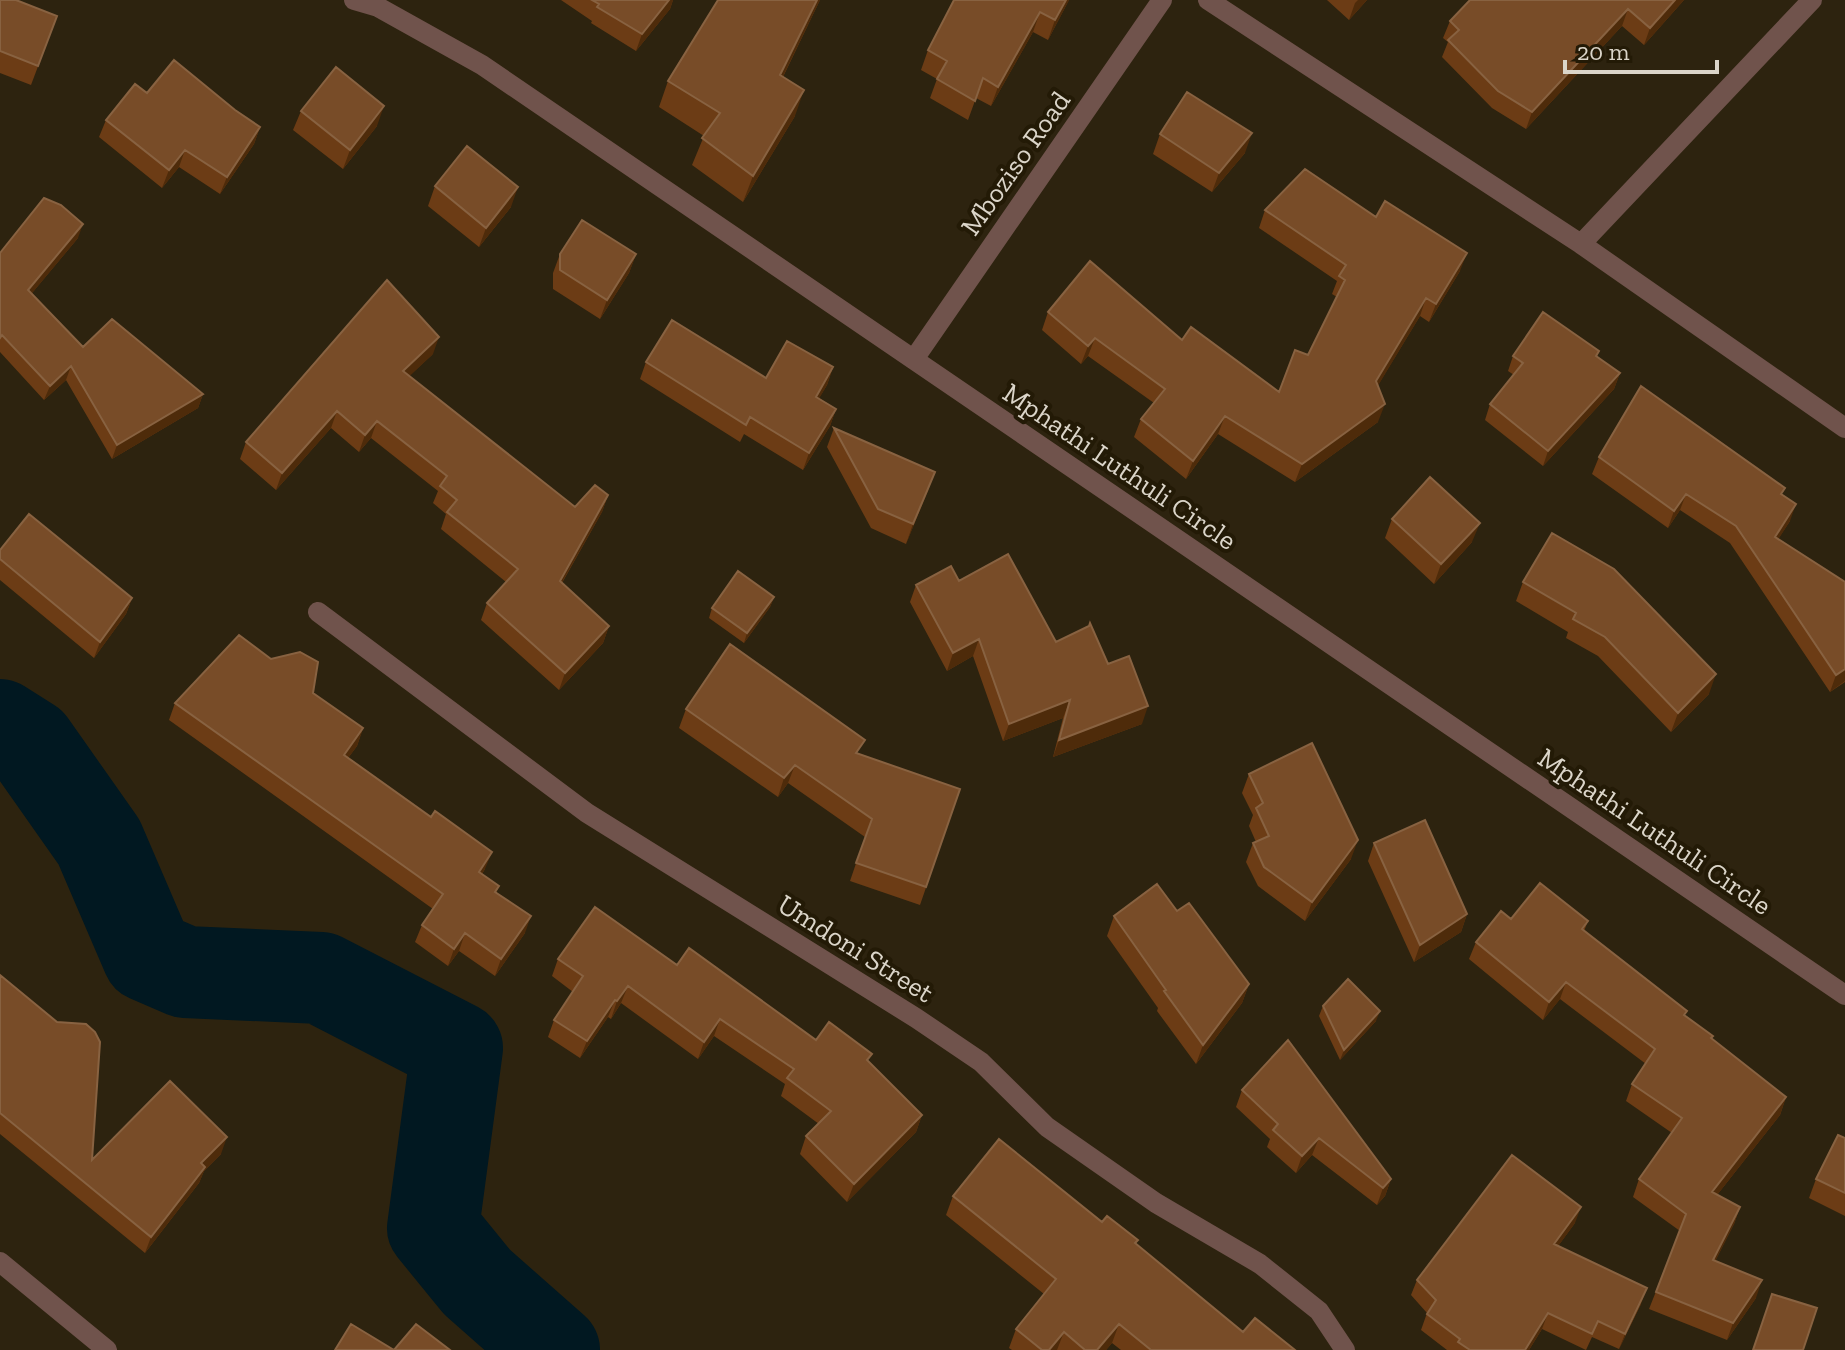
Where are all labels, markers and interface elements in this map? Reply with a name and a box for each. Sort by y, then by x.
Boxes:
scale bar [1565,24,1717,74]
text: 20 m [1577,37,1630,66]
street label: Mboziso Road [954,85,1077,242]
street label: Mphathi Luthuli Circle [997,376,1243,557]
street label: Mphathi Luthuli Circle [1532,741,1778,922]
street label: Umdoni Street [772,887,940,1010]

